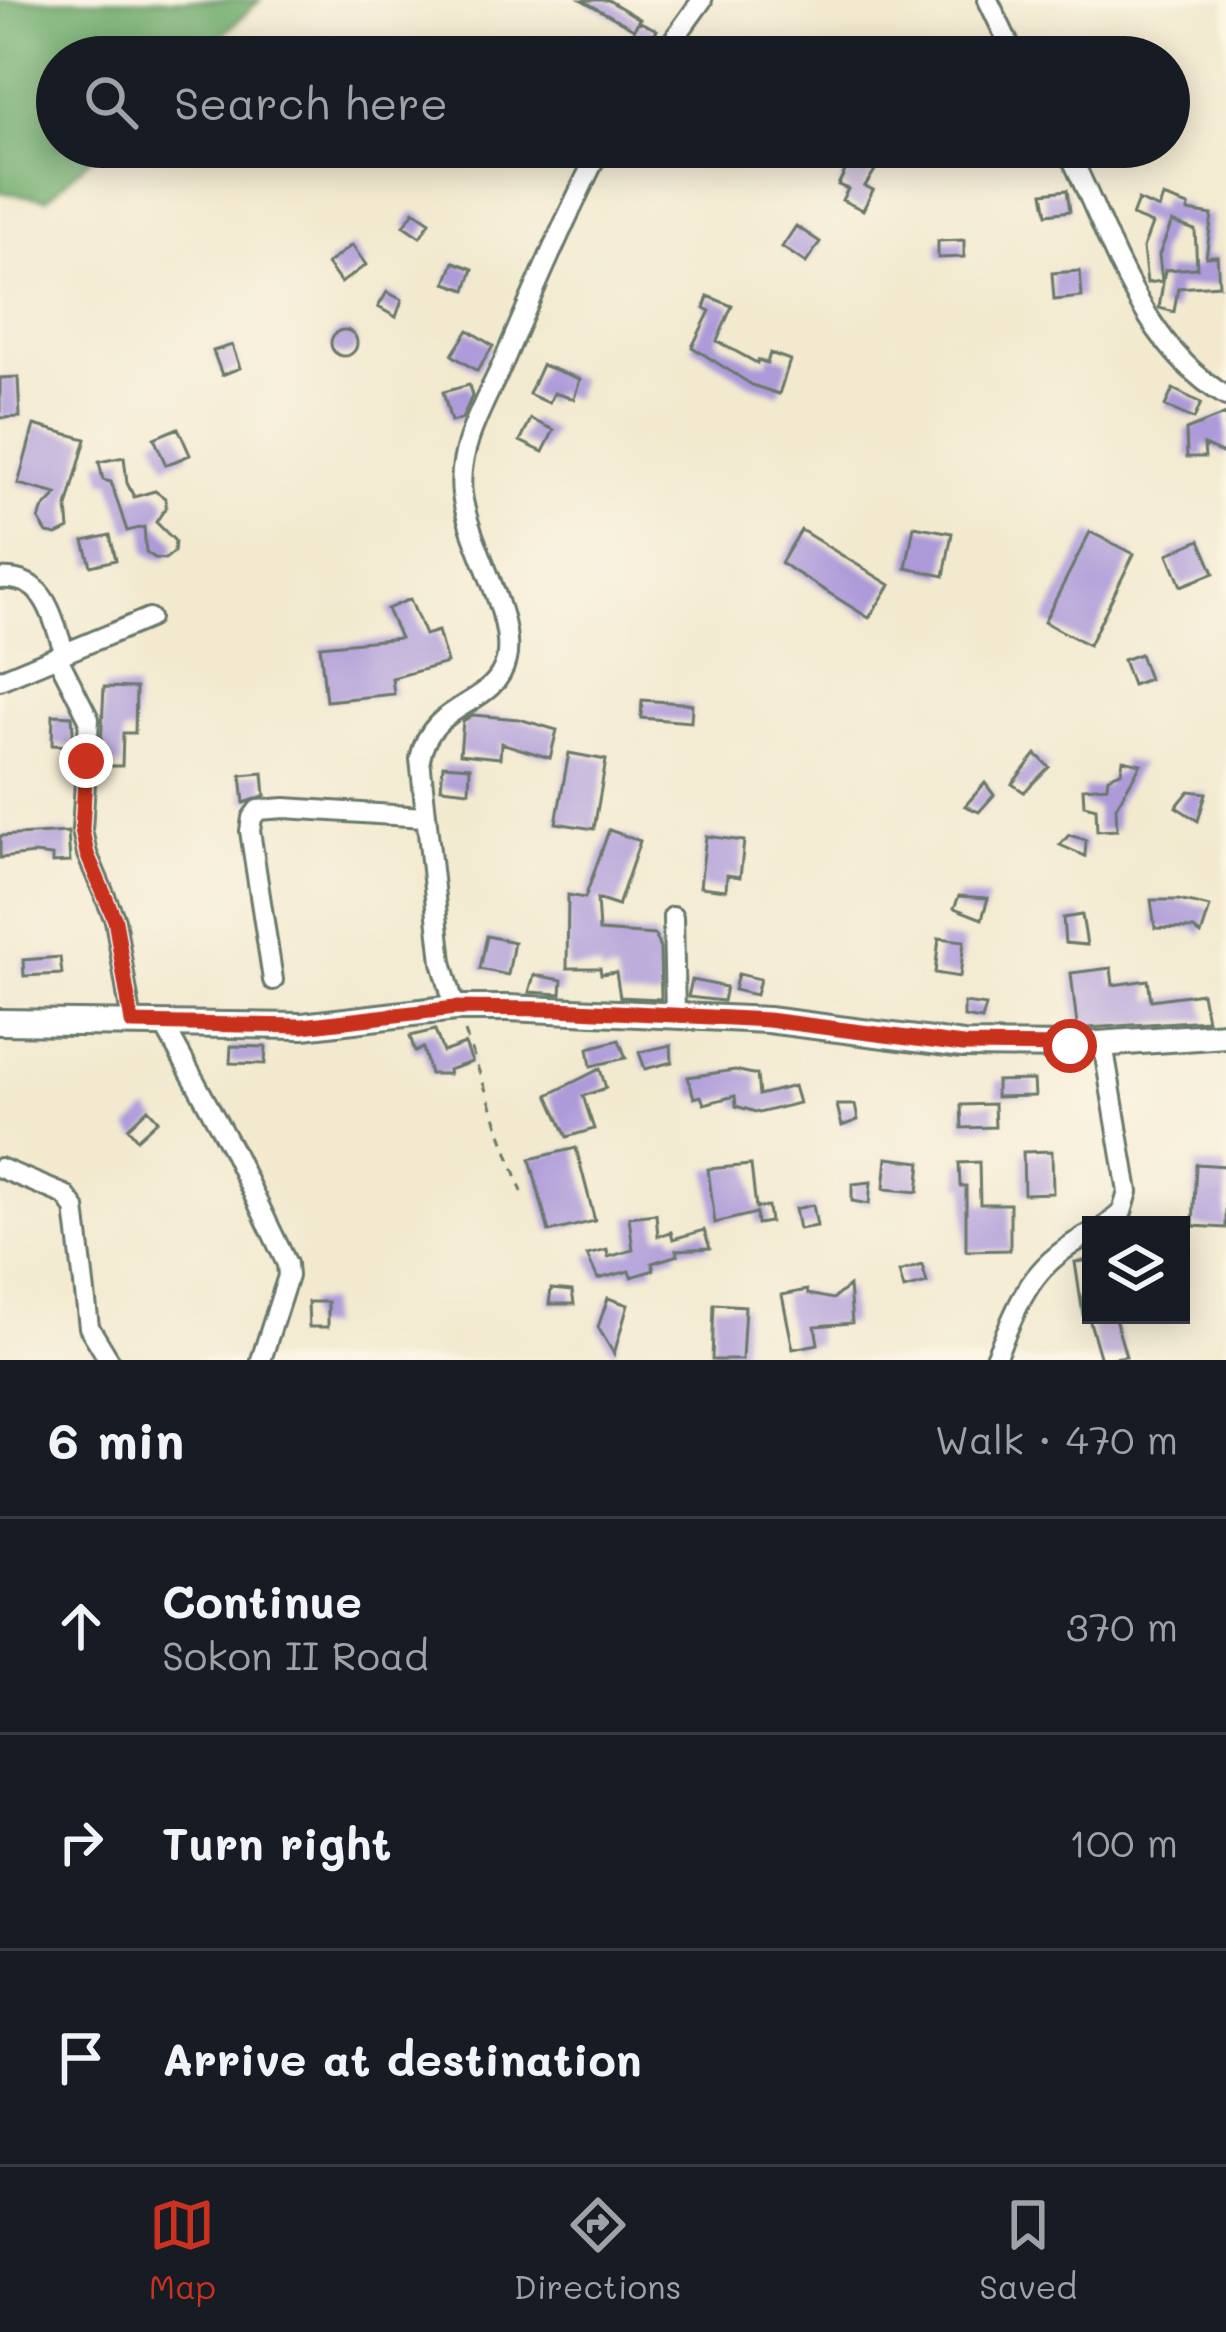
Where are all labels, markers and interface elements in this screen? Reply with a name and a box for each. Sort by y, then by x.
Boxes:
search box [36,36,1190,168]
icon: search [78,69,144,135]
text: Search here [174,73,448,131]
route end [59,734,113,788]
route start [1043,1019,1097,1073]
map controls [1082,1216,1190,1324]
button: layers [1082,1216,1190,1324]
text: 6 min [48,1405,184,1472]
text: Walk · 470 m [935,1413,1178,1464]
text: Continue [162,1571,362,1629]
icon: ahead [48,1593,114,1659]
text: 370 m [1066,1600,1178,1651]
text: Sokon II Road [162,1629,429,1680]
icon: right [48,1809,114,1875]
text: Turn right [162,1813,391,1871]
text: 100 m [1069,1816,1178,1867]
icon: arrive [48,2025,114,2091]
text: Arrive at destination [162,2029,642,2087]
tab: Map [149,2192,216,2307]
tab: Directions [514,2192,681,2307]
tab: Saved [979,2192,1077,2307]

